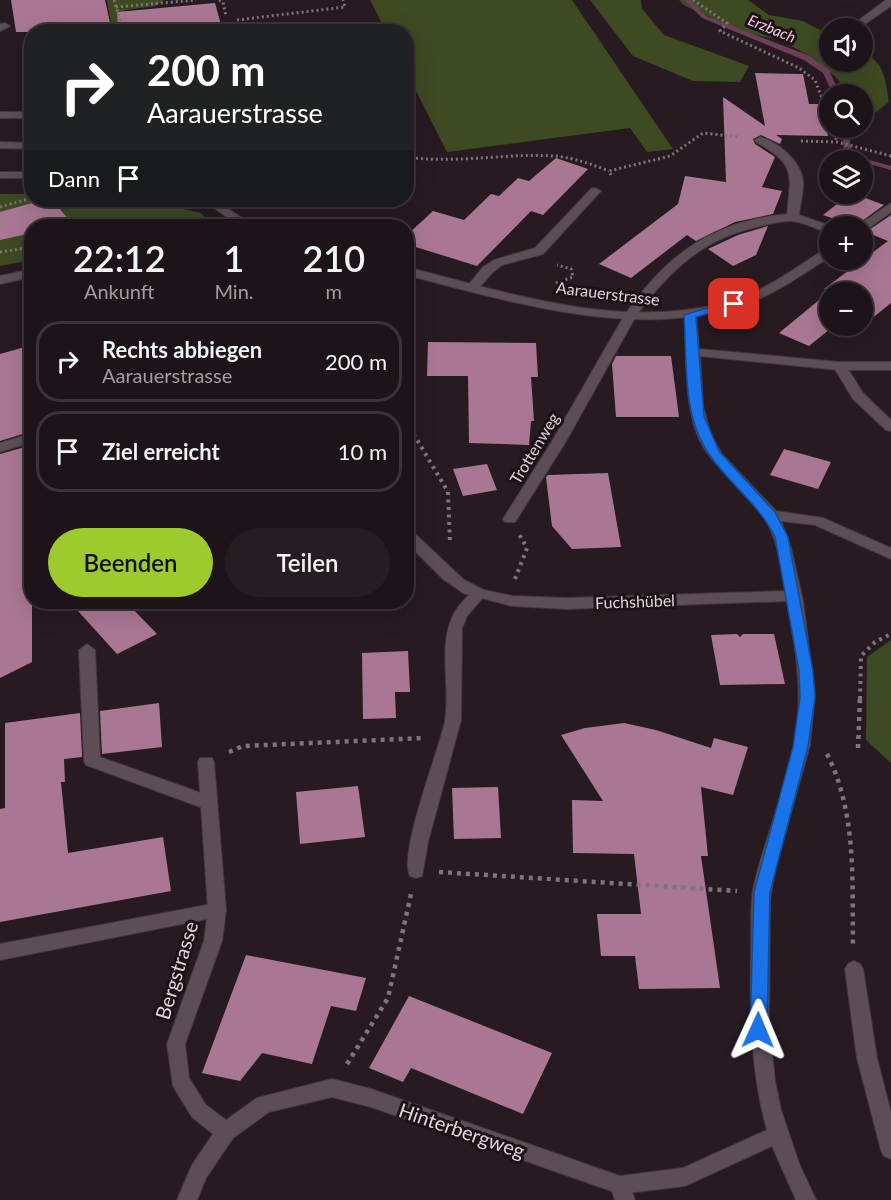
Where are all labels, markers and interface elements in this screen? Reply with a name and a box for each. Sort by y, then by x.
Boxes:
water label: Erzbach [746,10,798,46]
map controls [819,18,873,336]
button: sound [819,18,873,72]
text: 200 m [147,45,265,95]
icon: right [48,48,126,126]
button: search [819,84,873,138]
text: Aarauerstrasse [147,96,323,129]
button: layers [819,150,873,204]
icon: arrive [112,162,145,195]
text: Dann [48,165,100,192]
button: + [819,216,873,270]
text: 22:12 [73,236,166,280]
text: 1 [224,236,244,280]
text: 210 [302,236,365,280]
street label: Aarauerstrasse [555,277,661,309]
pin [708,278,759,329]
text: Ankunft [84,279,155,303]
text: Min. [214,279,254,303]
text: m [326,279,342,303]
button: − [819,282,873,336]
icon: arrive [717,287,750,320]
text: Rechts abbiegen [102,336,262,363]
icon: right [51,345,84,378]
text: 200 m [325,348,387,375]
text: Aarauerstrasse [102,363,232,387]
street label: Trottenweg [505,409,563,487]
icon: arrive [51,435,84,468]
text: Ziel erreicht [102,438,220,465]
text: 10 m [338,438,387,465]
button: Beenden [48,528,213,597]
button: Teilen [225,528,390,597]
street label: Fuchshübel [595,590,675,612]
street label: Bergstrasse [150,918,202,1022]
position arrow [726,998,790,1062]
street label: Hinterbergweg [396,1097,528,1163]

